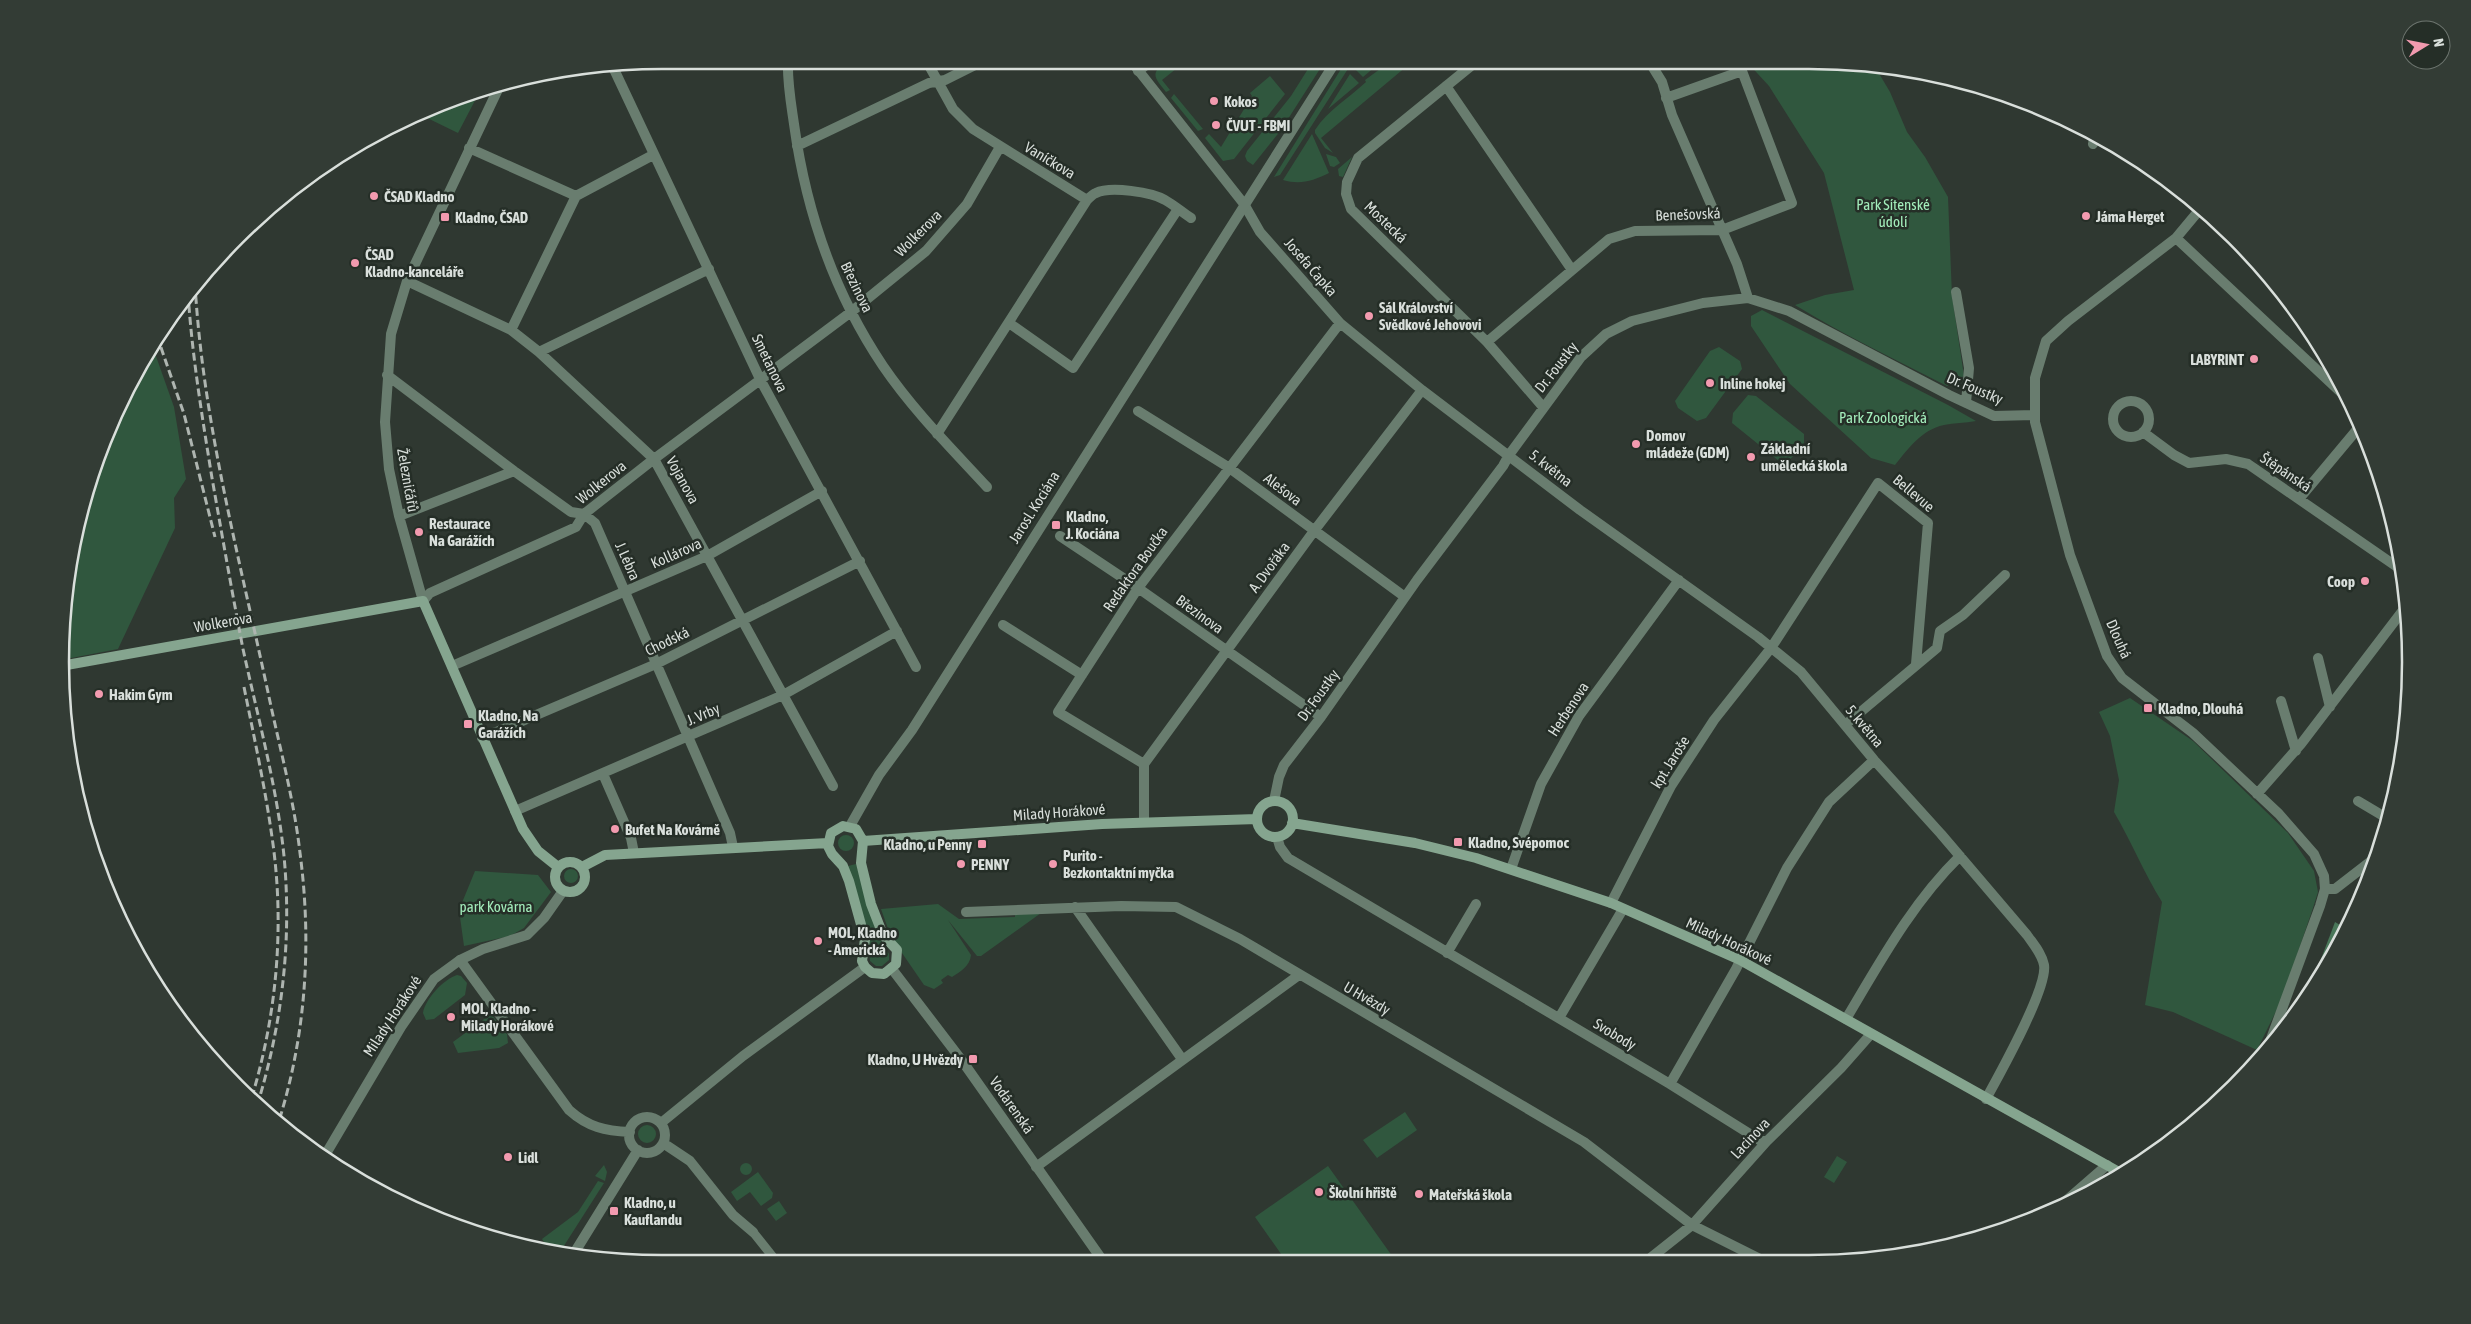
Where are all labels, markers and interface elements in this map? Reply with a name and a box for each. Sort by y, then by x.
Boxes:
north arrow [2401,20,2451,70]
text: N [2430,37,2447,48]
place label: Kokos [1224,93,1257,110]
marker: Kokos [1208,95,1220,107]
place label: ČVUT - FBMI [1226,117,1291,134]
marker: ČVUT - FBMI [1210,119,1222,131]
street label: Vaníčkova [1021,138,1079,182]
place label: ČSAD Kladno [384,188,455,205]
marker: ČSAD Kladno [368,190,380,202]
park label: Park Sítenské údolí [1856,196,1930,230]
street label: Mostecká [1361,198,1411,246]
street label: Benešovská [1655,204,1721,224]
street label: Wolkerova [891,206,945,260]
place label: Jáma Herget [2095,208,2165,225]
place label: Kladno, ČSAD [455,209,528,226]
marker: Jáma Herget [2080,210,2092,222]
marker: Kladno, ČSAD [439,211,451,223]
street label: Josefa Čapka [1281,234,1341,300]
place label: ČSAD Kladno-kanceláře [365,246,464,280]
marker: ČSAD Kladno-kanceláře [349,257,361,269]
street label: Březinova [837,259,877,315]
place label: Sál Království Svědkové Jehovovi [1379,299,1481,333]
marker: Sál Království Svědkové Jehovovi [1363,310,1375,322]
street label: Smetanova [749,331,791,395]
street label: Dr. Foustky [1531,338,1581,396]
place label: LABYRINT [2190,351,2244,368]
marker: LABYRINT [2248,353,2260,365]
street label: Dr. Foustky [1944,369,2006,407]
place label: Inline hokej [1720,375,1786,392]
marker: Inline hokej [1704,377,1716,389]
park label: Park Zoologická [1839,409,1927,426]
place label: Domov mládeže (GDM) [1646,427,1729,461]
marker: Domov mládeže (GDM) [1630,438,1642,450]
place label: Základní umělecká škola [1761,440,1847,474]
street label: 5. května [1526,446,1576,490]
street label: Železničářů [394,447,422,513]
street label: Štěpánská [2257,449,2315,495]
marker: Základní umělecká škola [1745,451,1757,463]
street label: Vojanova [663,453,703,507]
street label: Wolkerova [573,457,629,507]
street label: Jarosl. Kociána [1005,468,1063,546]
street label: Alešova [1261,469,1305,509]
street label: Bellevue [1890,471,1938,515]
place label: Kladno, J. Kociána [1065,508,1120,542]
place label: Restaurace Na Garážích [429,515,495,549]
marker: Kladno, J. Kociána [1050,519,1062,531]
street label: Redaktora Boučka [1099,523,1171,615]
marker: Restaurace Na Garážích [413,526,425,538]
street label: Kollárova [648,534,704,572]
street label: A. Dvořáka [1245,538,1293,596]
street label: J. Lébra [612,539,644,583]
place label: Coop [2327,573,2355,590]
marker: Coop [2359,575,2371,587]
street label: Březinova [1173,591,1227,637]
street label: Wolkerova [193,609,253,635]
street label: Dlouhá [2103,617,2135,661]
street label: Chodská [642,623,692,659]
street label: Dr. Foustky [1294,666,1342,724]
street label: Herbenova [1544,679,1592,739]
place label: Hakim Gym [109,686,173,703]
marker: Hakim Gym [93,688,105,700]
street label: J. Vrby [684,700,722,728]
place label: Kladno, Dlouhá [2158,700,2243,717]
street label: 5. května [1842,701,1888,751]
marker: Kladno, Dlouhá [2142,702,2154,714]
place label: Kladno, Na Garážích [478,707,538,741]
marker: Kladno, Na Garážích [462,718,474,730]
street label: kpt. Jaroše [1647,733,1693,791]
street label: Milady Horákové [1012,800,1106,824]
place label: Bufet Na Kovárně [625,821,720,838]
marker: Bufet Na Kovárně [609,823,621,835]
place label: Kladno, Svépomoc [1468,834,1569,851]
place label: Kladno, u Penny [883,836,973,853]
marker: Kladno, Svépomoc [1452,836,1464,848]
marker: Kladno, u Penny [976,838,988,850]
place label: Purito - Bezkontaktní myčka [1063,847,1174,881]
place label: PENNY [971,856,1009,873]
marker: PENNY [955,858,967,870]
marker: Purito - Bezkontaktní myčka [1047,858,1059,870]
park label: park Kovárna [460,898,532,915]
street label: Milady Horákové [1683,914,1775,968]
place label: MOL, Kladno - Americká [828,924,897,958]
marker: MOL, Kladno - Americká [812,935,824,947]
street label: Milady Horákové [360,972,424,1060]
street label: U Hvězdy [1341,978,1393,1018]
place label: MOL, Kladno - Milady Horákové [461,1000,554,1034]
marker: MOL, Kladno - Milady Horákové [445,1011,457,1023]
street label: Svobody [1591,1015,1639,1053]
place label: Kladno, U Hvězdy [868,1051,964,1068]
marker: Kladno, U Hvězdy [967,1053,979,1065]
street label: Vodárenská [986,1073,1038,1137]
street label: Lacinova [1727,1114,1773,1162]
place label: Lidl [518,1149,539,1166]
marker: Lidl [502,1151,514,1163]
place label: Školní hřiště [1329,1184,1397,1201]
marker: Školní hřiště [1313,1186,1325,1198]
place label: Mateřská škola [1429,1186,1512,1203]
marker: Mateřská škola [1413,1188,1425,1200]
place label: Kladno, u Kauflandu [624,1194,682,1228]
marker: Kladno, u Kauflandu [608,1205,620,1217]

